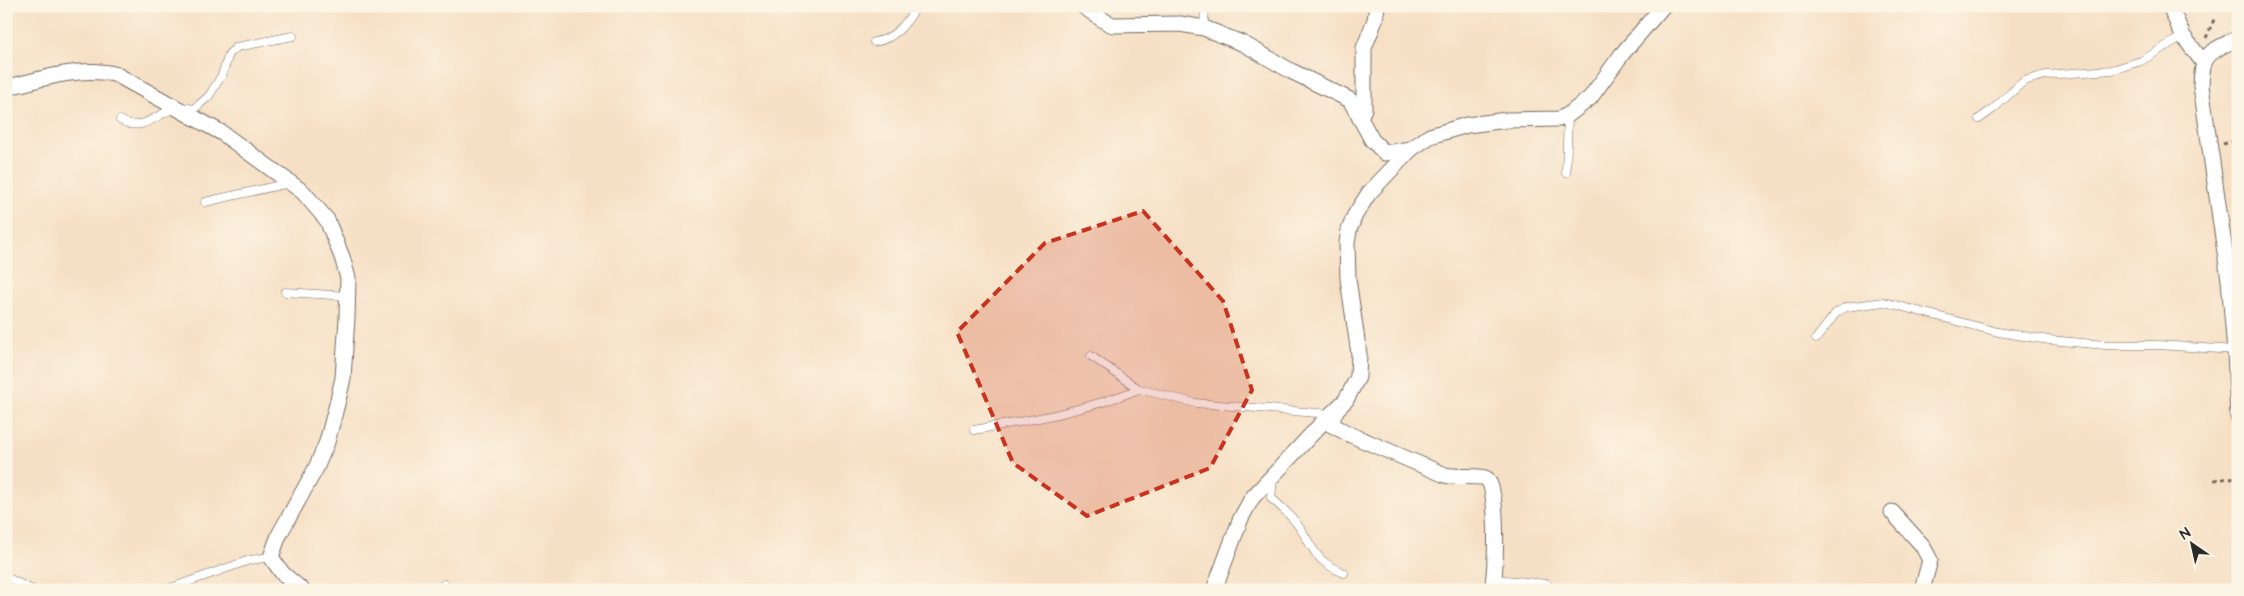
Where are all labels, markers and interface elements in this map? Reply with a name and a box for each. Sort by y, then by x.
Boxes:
north arrow [2166,518,2216,568]
text: N [2176,523,2195,545]

